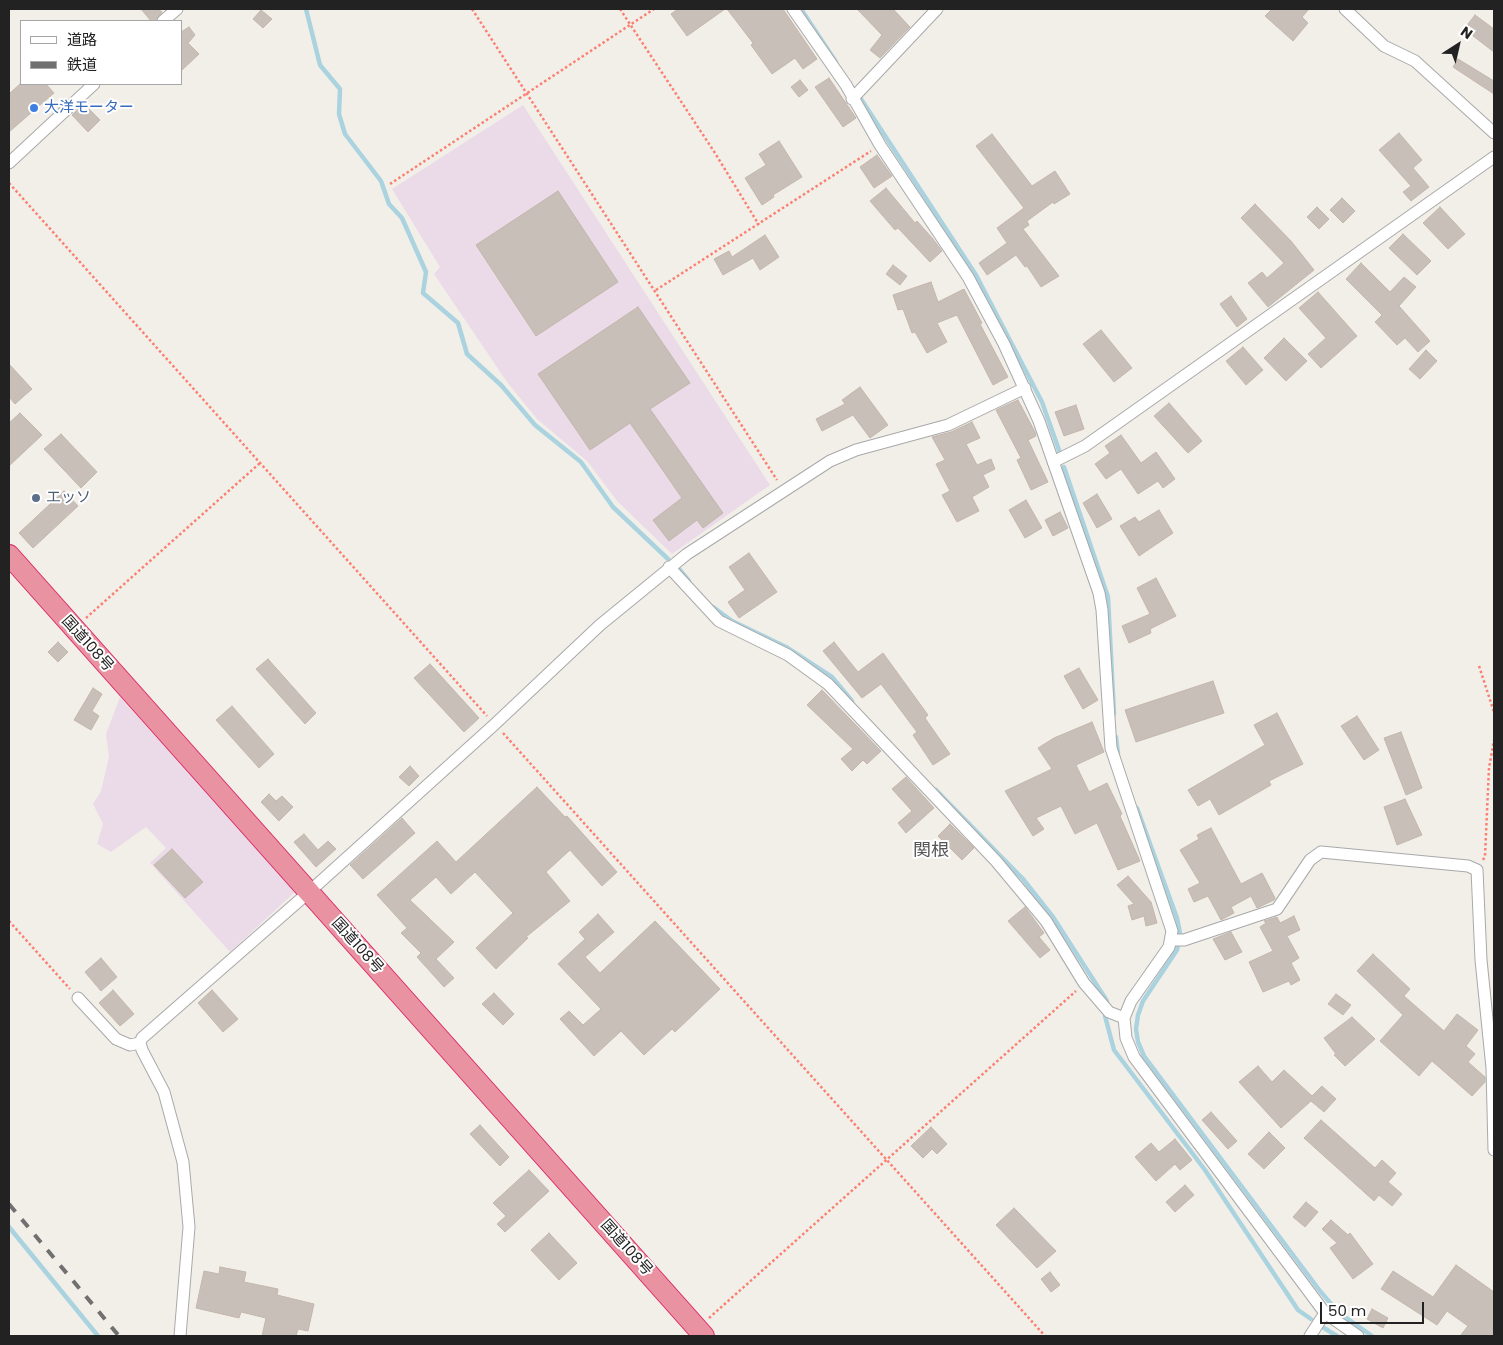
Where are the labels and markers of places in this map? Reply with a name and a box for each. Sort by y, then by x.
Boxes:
place label: 大洋モーター [44,99,134,117]
marker: 大洋モーター [28,102,40,114]
place label: エッソ [46,489,91,507]
marker: エッソ [30,492,42,504]

